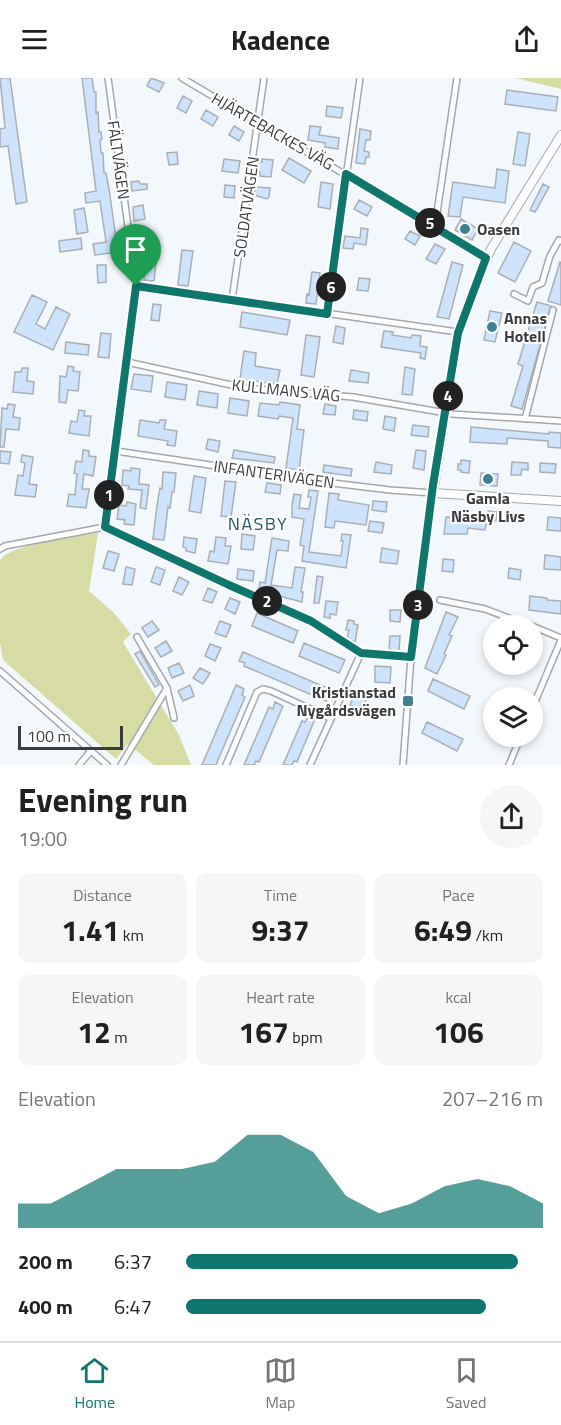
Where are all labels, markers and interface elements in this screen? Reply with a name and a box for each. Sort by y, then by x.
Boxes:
text: Kadence [231,19,330,60]
icon: menu [18,23,51,56]
icon: share [510,23,543,56]
street label: HJÄRTEBACKES VÄG [207,86,339,176]
street label: FÄLTVÄGEN [102,119,136,201]
street label: SOLDATVÄGEN [227,155,265,259]
pin: 5 [415,208,445,238]
text: 5 [426,211,434,235]
place label: Oasen [477,217,520,241]
marker: Oasen [458,222,472,236]
pin [110,224,161,286]
icon: arrive [119,233,152,266]
pin: 6 [316,272,346,302]
text: 6 [327,275,335,299]
place label: Annas Hotell [504,306,547,348]
marker: Annas Hotell [485,320,499,334]
street label: KULLMANS VÄG [231,372,341,408]
pin: 4 [433,381,463,411]
text: 4 [444,384,452,408]
street label: INFANTERIVÄGEN [212,454,336,494]
marker: Gamla Näsby Livs [481,472,495,486]
pin: 1 [94,480,124,510]
text: 1 [105,483,113,507]
place label: Gamla Näsby Livs [451,486,525,528]
district label: NÄSBY [228,510,288,537]
pin: 2 [252,586,282,616]
text: 2 [263,589,271,613]
pin: 3 [403,590,433,620]
text: 3 [414,593,422,617]
map controls [483,615,543,747]
button: locate [483,615,543,675]
place label: Kristianstad Nygårdsvägen [297,680,396,722]
button: layers [483,687,543,747]
marker: Kristianstad Nygårdsvägen [401,694,415,708]
scale bar [18,723,123,750]
text: 100 m [27,724,71,748]
text: Evening run [18,775,188,825]
button: share [480,785,543,848]
text: 19:00 [18,823,67,854]
text: Distance [73,883,132,907]
text: Time [264,883,297,907]
text: Pace [442,883,475,907]
text: 1.41 [61,907,119,953]
text: 9:37 [251,907,310,953]
text: 6:49 [414,907,472,953]
text: km [119,923,144,947]
text: /km [472,923,503,947]
text: Elevation [71,985,134,1009]
text: Heart rate [246,985,315,1009]
text: kcal [445,985,472,1009]
text: 12 [77,1009,111,1055]
text: 167 [238,1009,289,1055]
text: 106 [433,1009,484,1055]
text: m [111,1025,128,1049]
text: bpm [289,1025,323,1049]
text: Elevation [18,1083,96,1114]
text: 207–216 m [442,1083,543,1114]
text: 200 m [18,1246,73,1277]
text: 6:37 [114,1246,152,1277]
text: 400 m [18,1291,73,1322]
text: 6:47 [114,1291,152,1322]
tab: Home [74,1354,115,1414]
tab: Map [264,1354,297,1414]
tab: Saved [446,1354,487,1414]

